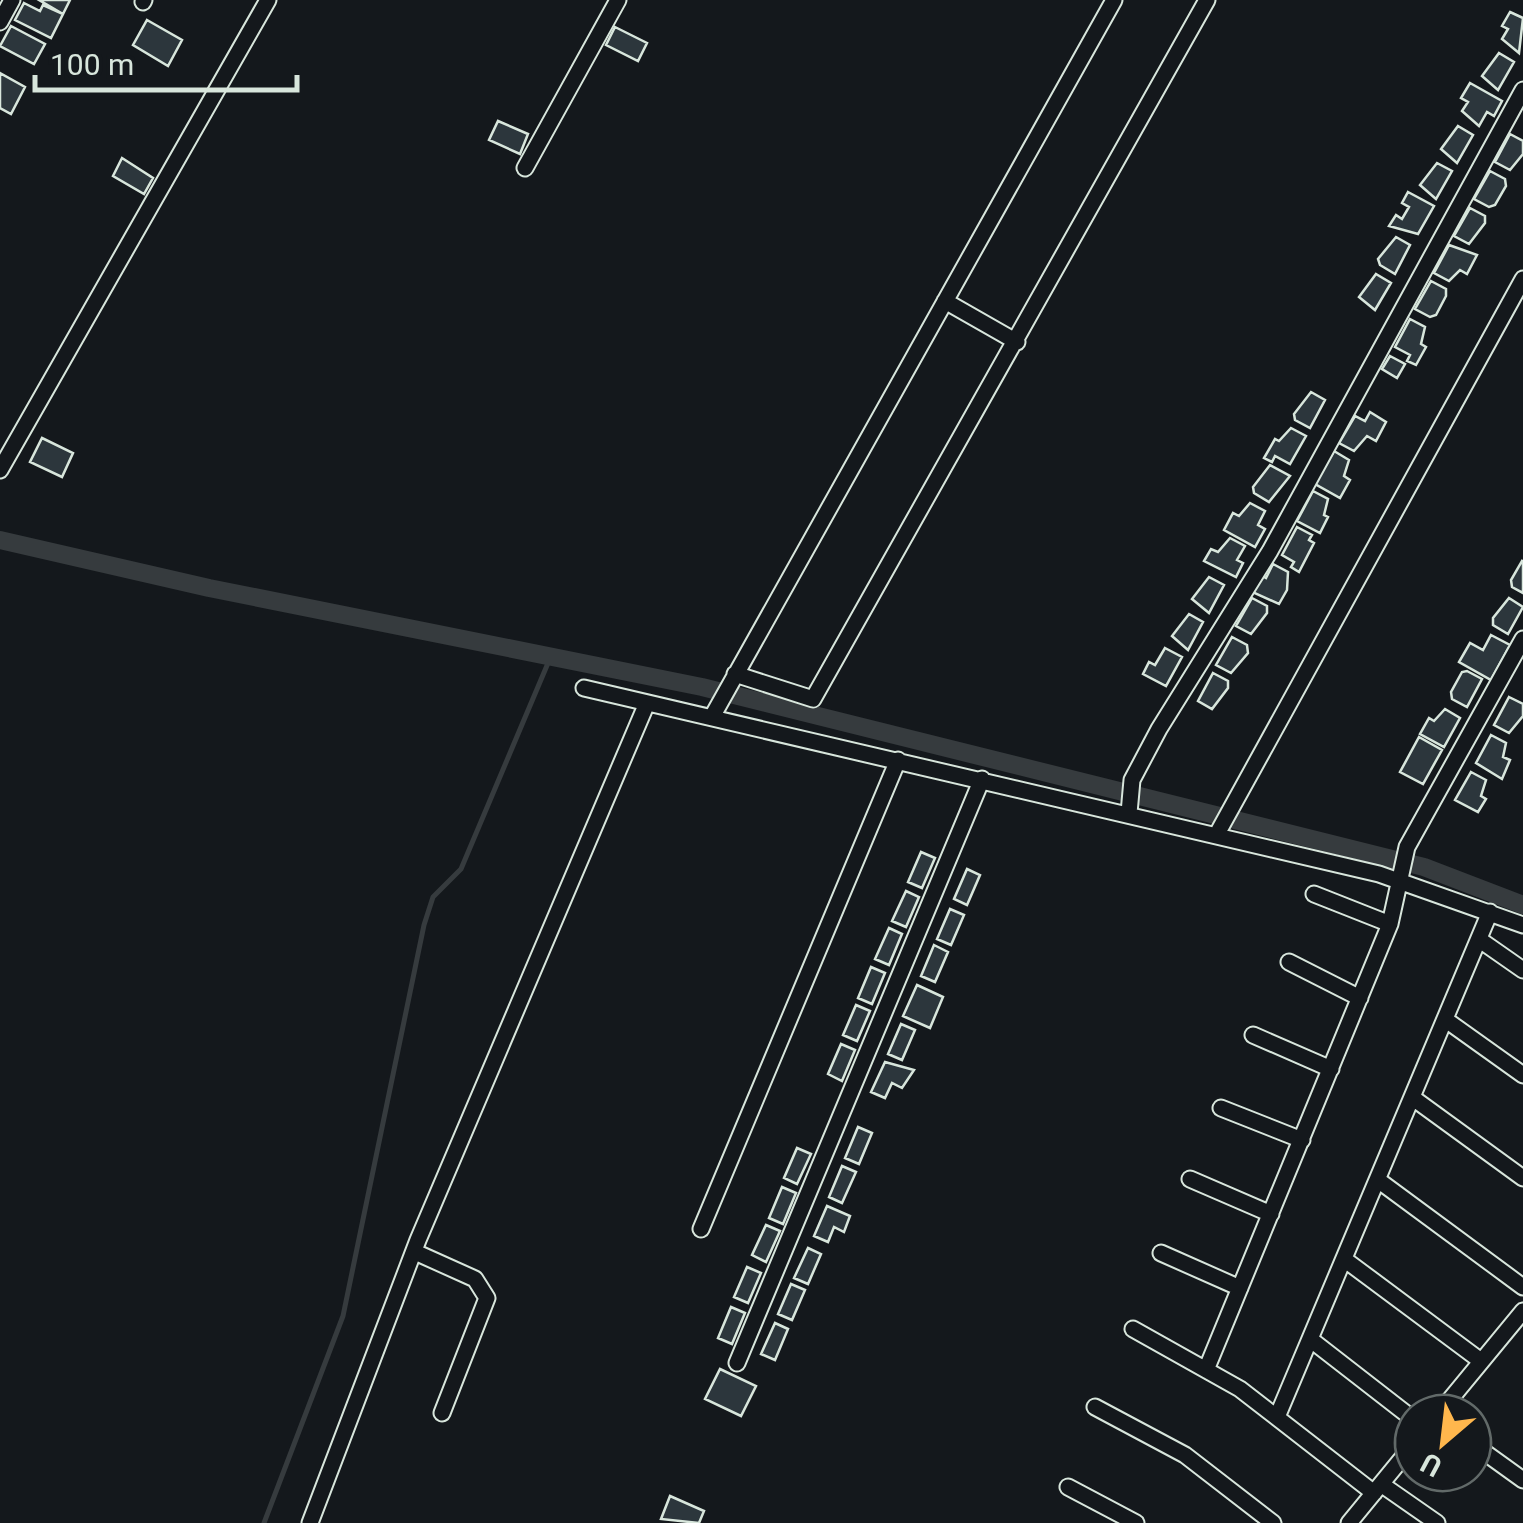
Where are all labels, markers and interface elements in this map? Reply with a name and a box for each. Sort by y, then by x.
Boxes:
scale bar [35,30,298,92]
text: 100 m [50,47,134,82]
north arrow [1393,1393,1493,1493]
text: U [1416,1446,1447,1484]

